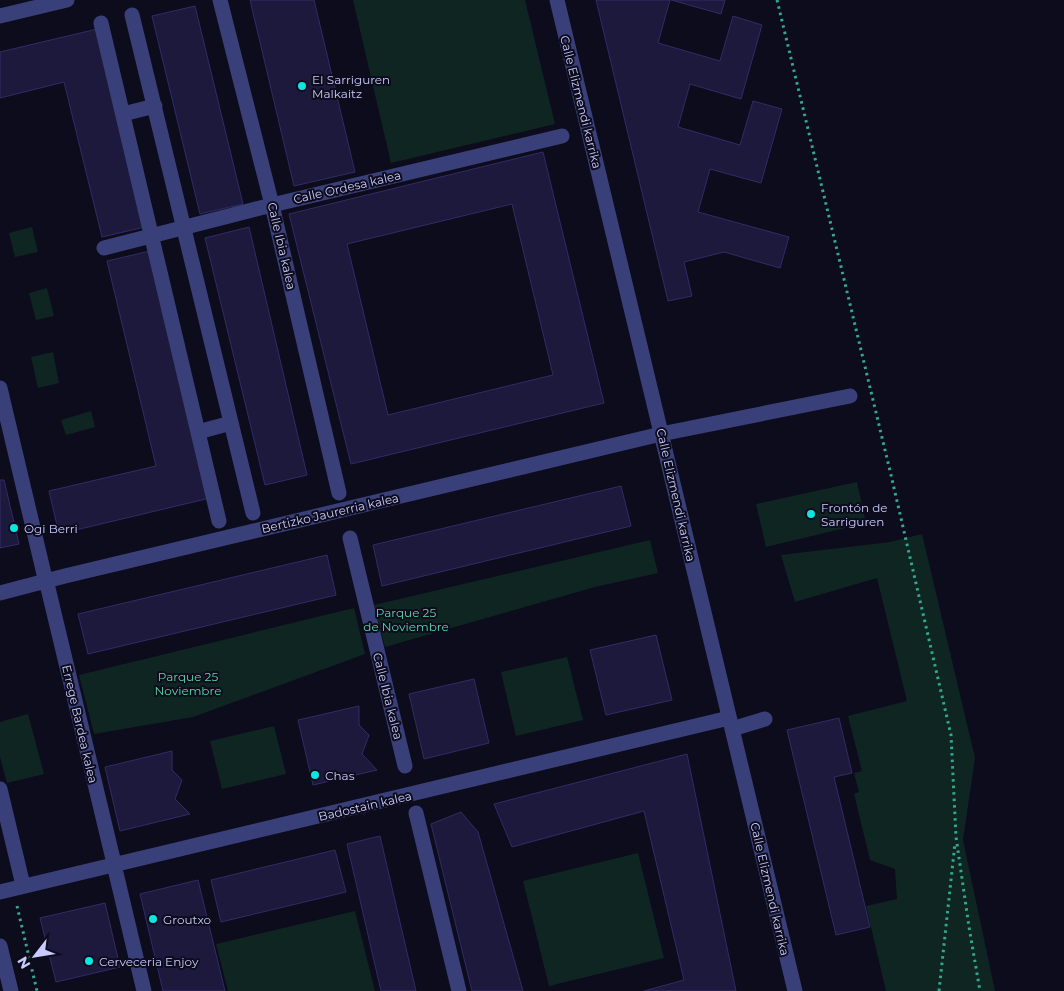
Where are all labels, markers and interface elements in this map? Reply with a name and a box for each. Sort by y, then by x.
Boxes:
street label: Calle Elizmendi karrika [557,34,605,170]
place label: EI Sarriguren Malkaitz [312,72,390,101]
marker: EI Sarriguren Malkaitz [296,80,308,92]
street label: Calle Ordesa kalea [292,167,402,207]
street label: Calle Ibia kalea [265,201,299,291]
street label: Calle Elizmendi karrika [653,427,699,563]
street label: Bertizko Jaurerria kalea [260,490,400,536]
place label: Frontón de Sarriguren [821,500,888,529]
marker: Frontón de Sarriguren [805,508,817,520]
place label: Ogi Berri [24,521,78,536]
marker: Ogi Berri [8,522,20,534]
park label: Parque 25 de Noviembre [363,605,449,634]
street label: Calle Ibia kalea [370,651,406,741]
street label: Errege Bardea kalea [59,663,101,785]
park label: Parque 25 Noviembre [155,669,221,698]
place label: Chas [325,768,355,783]
marker: Chas [309,769,321,781]
street label: Badostain kalea [317,788,413,824]
street label: Calle Elizmendi karrika [747,821,793,957]
place label: Groutxo [163,912,211,927]
marker: Groutxo [147,913,159,925]
north arrow [10,931,60,981]
text: N [13,953,34,972]
place label: Cerveceria Enjoy [99,954,199,969]
marker: Cerveceria Enjoy [83,955,95,967]

